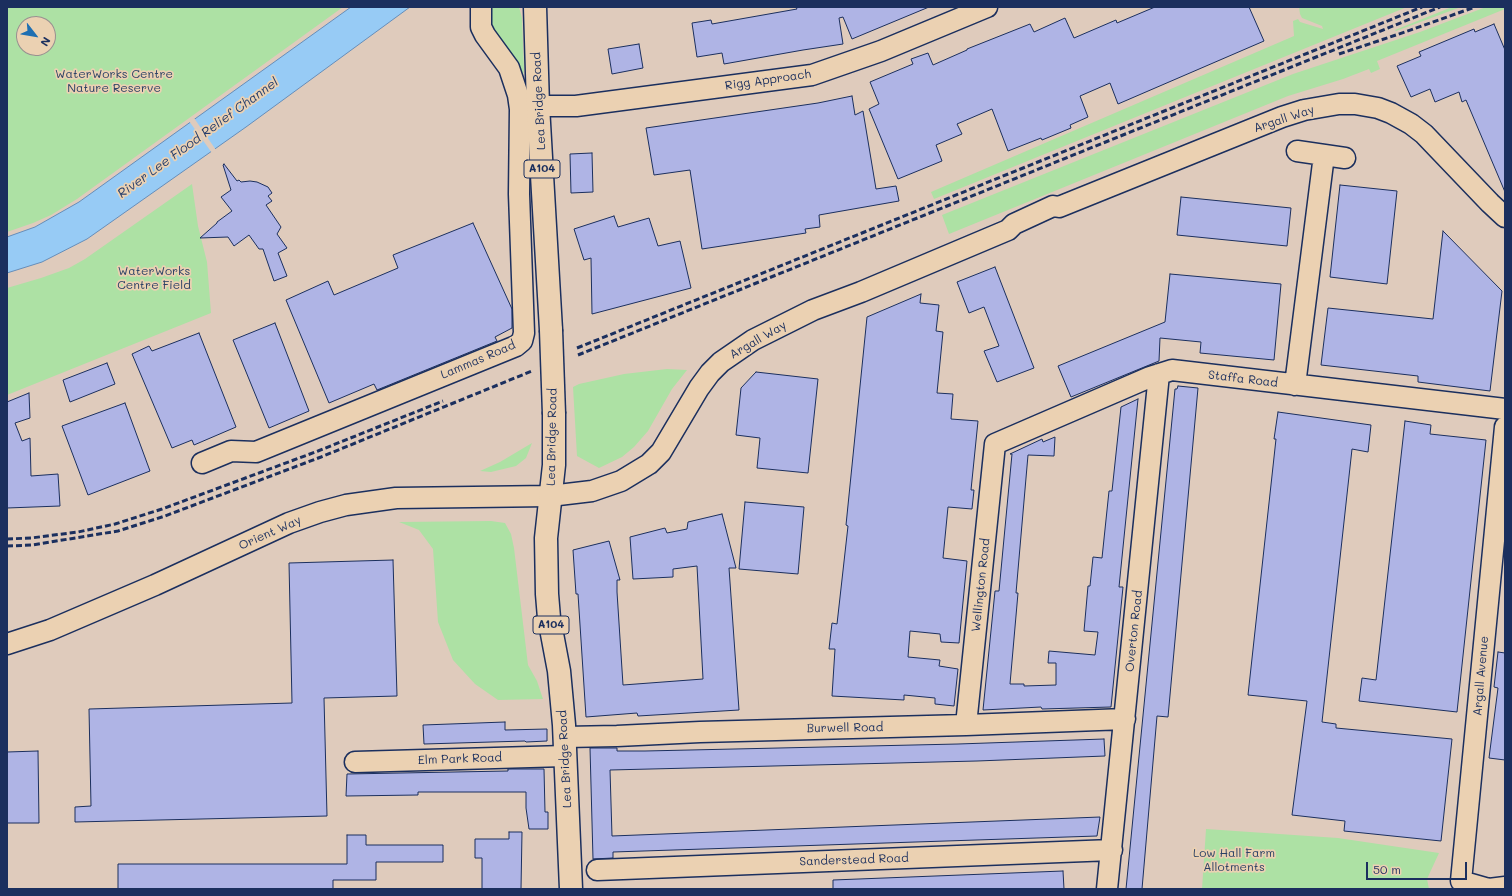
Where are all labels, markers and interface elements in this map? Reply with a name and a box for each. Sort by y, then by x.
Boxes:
north arrow [16,16,56,56]
text: N [37,34,54,49]
street label: Lea Bridge Road [529,52,549,150]
park label: WaterWorks Centre Nature Reserve [55,67,173,95]
street label: Rigg Approach [724,67,812,93]
water label: River Lee Flood Relief Channel [115,74,281,202]
street label: Argall Way [1252,102,1316,136]
road number: A104 [524,160,560,178]
park label: WaterWorks Centre Field [117,264,191,292]
street label: Argall Way [727,318,789,362]
street label: Lammas Road [438,338,518,382]
street label: Staffa Road [1207,368,1279,390]
street label: Lea Bridge Road [544,388,560,486]
street label: Orient Way [237,513,303,553]
street label: Wellington Road [969,537,993,633]
street label: Overton Road [1123,589,1145,673]
road number: A104 [533,616,569,634]
street label: Argall Avenue [1470,635,1492,717]
street label: Lea Bridge Road [555,710,575,808]
street label: Burwell Road [807,720,883,736]
street label: Elm Park Road [418,750,502,768]
park label: Low Hall Farm Allotments [1193,846,1275,874]
street label: Sanderstead Road [799,851,909,869]
scale bar [1368,854,1469,880]
text: 50 m [1373,861,1401,877]

